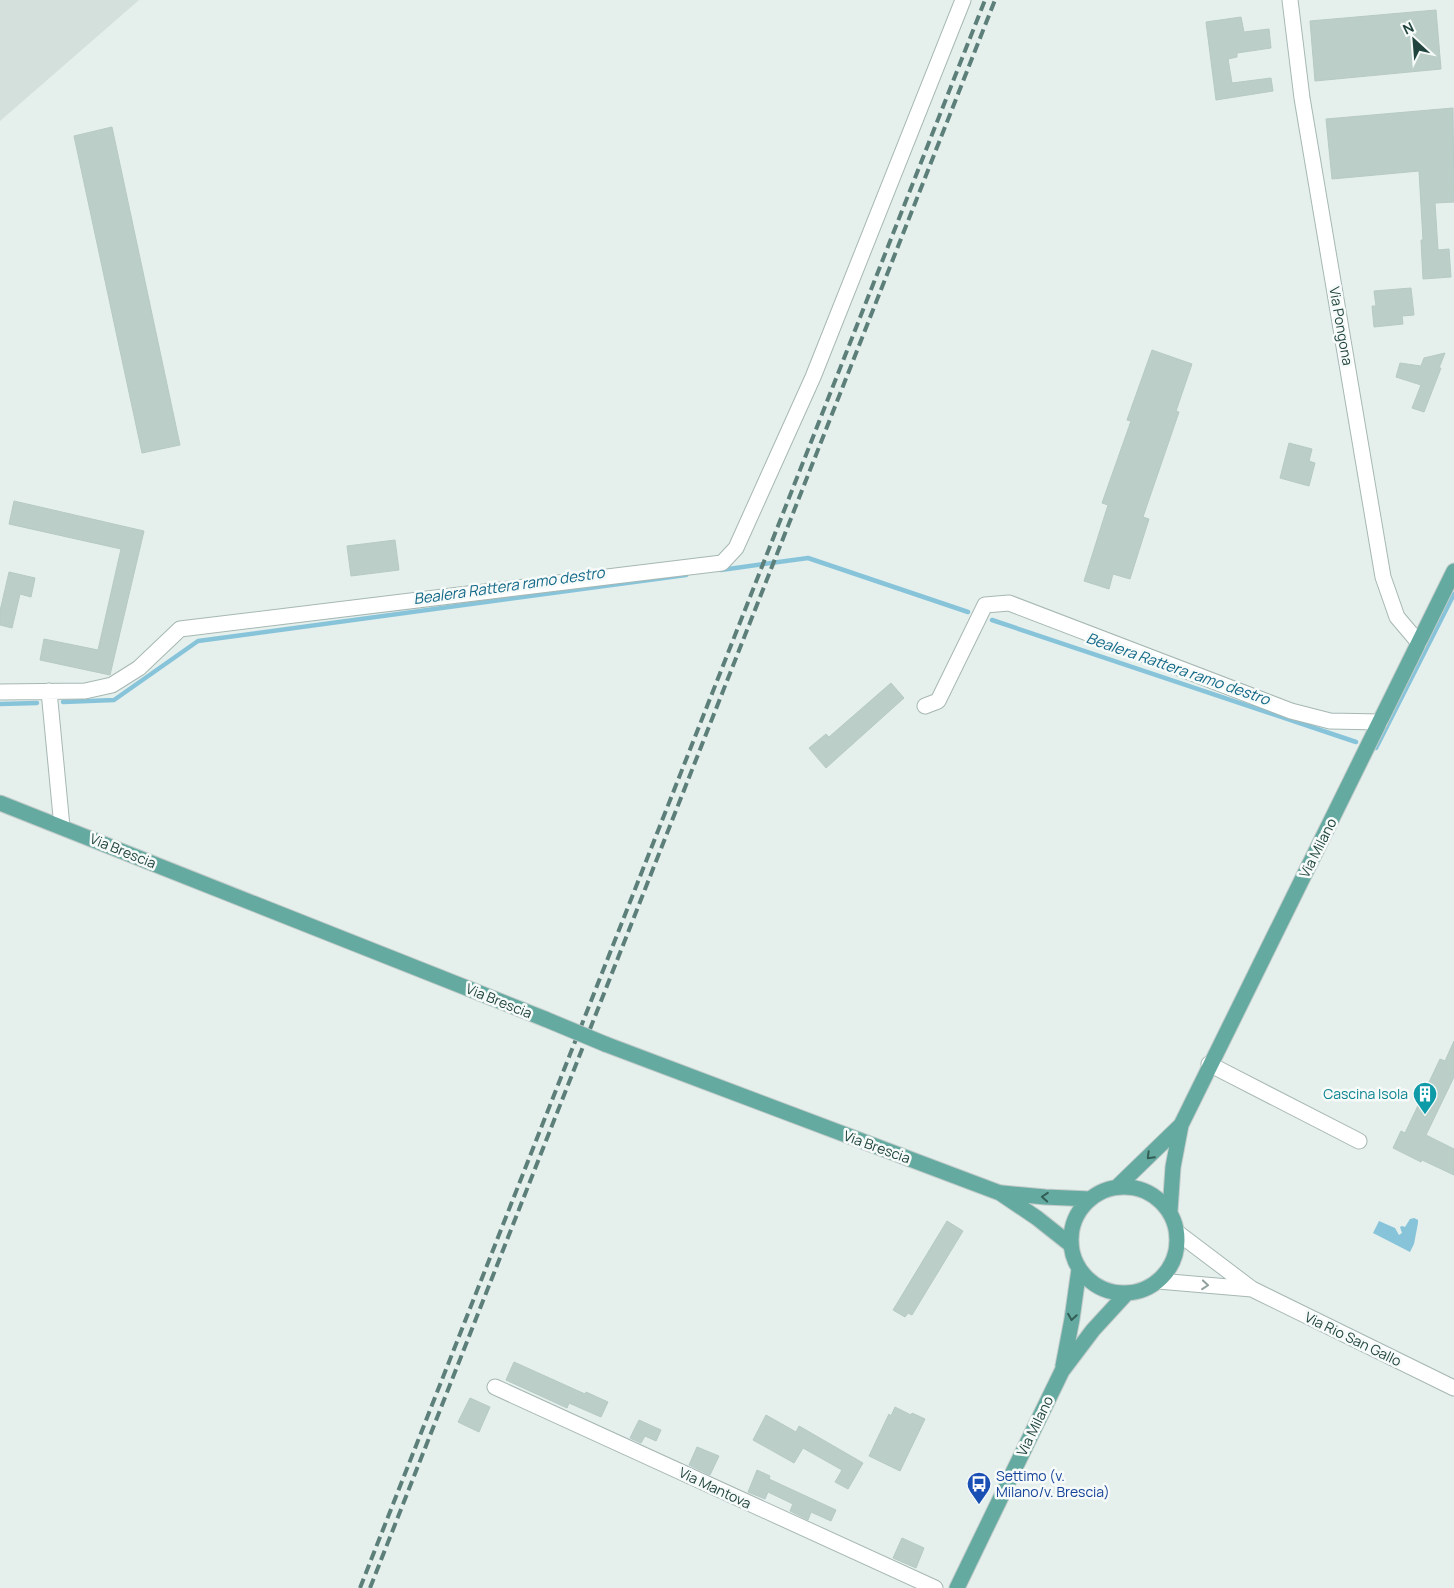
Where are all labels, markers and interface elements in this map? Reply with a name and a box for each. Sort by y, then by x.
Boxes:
north arrow [1389,15,1439,65]
text: N [1399,17,1417,39]
street label: Via Pongona [1325,285,1358,367]
water label: Bealera Rattera ramo destro [412,562,607,609]
water label: Bealera Rattera ramo destro [1084,627,1274,710]
street label: Via Milano [1294,815,1341,881]
street label: Via Brescia [87,829,159,872]
street label: Via Brescia [463,979,535,1022]
building icon: Cascina Isola [1412,1081,1438,1115]
place label: Cascina Isola [1323,1084,1408,1103]
street label: Via Brescia [841,1126,913,1167]
one-way arrow [1146,1150,1155,1159]
one-way arrow [1041,1192,1049,1203]
one-way arrow [1201,1279,1209,1290]
street label: Via Rio San Gallo [1302,1307,1405,1370]
one-way arrow [1068,1313,1078,1321]
street label: Via Milano [1012,1393,1057,1459]
street label: Via Mantova [676,1463,754,1513]
place label: Settimo (v. Milano/v. Brescia) [996,1466,1110,1501]
bus stop icon: Settimo (v. Milano/v. Brescia) [966,1471,992,1505]

